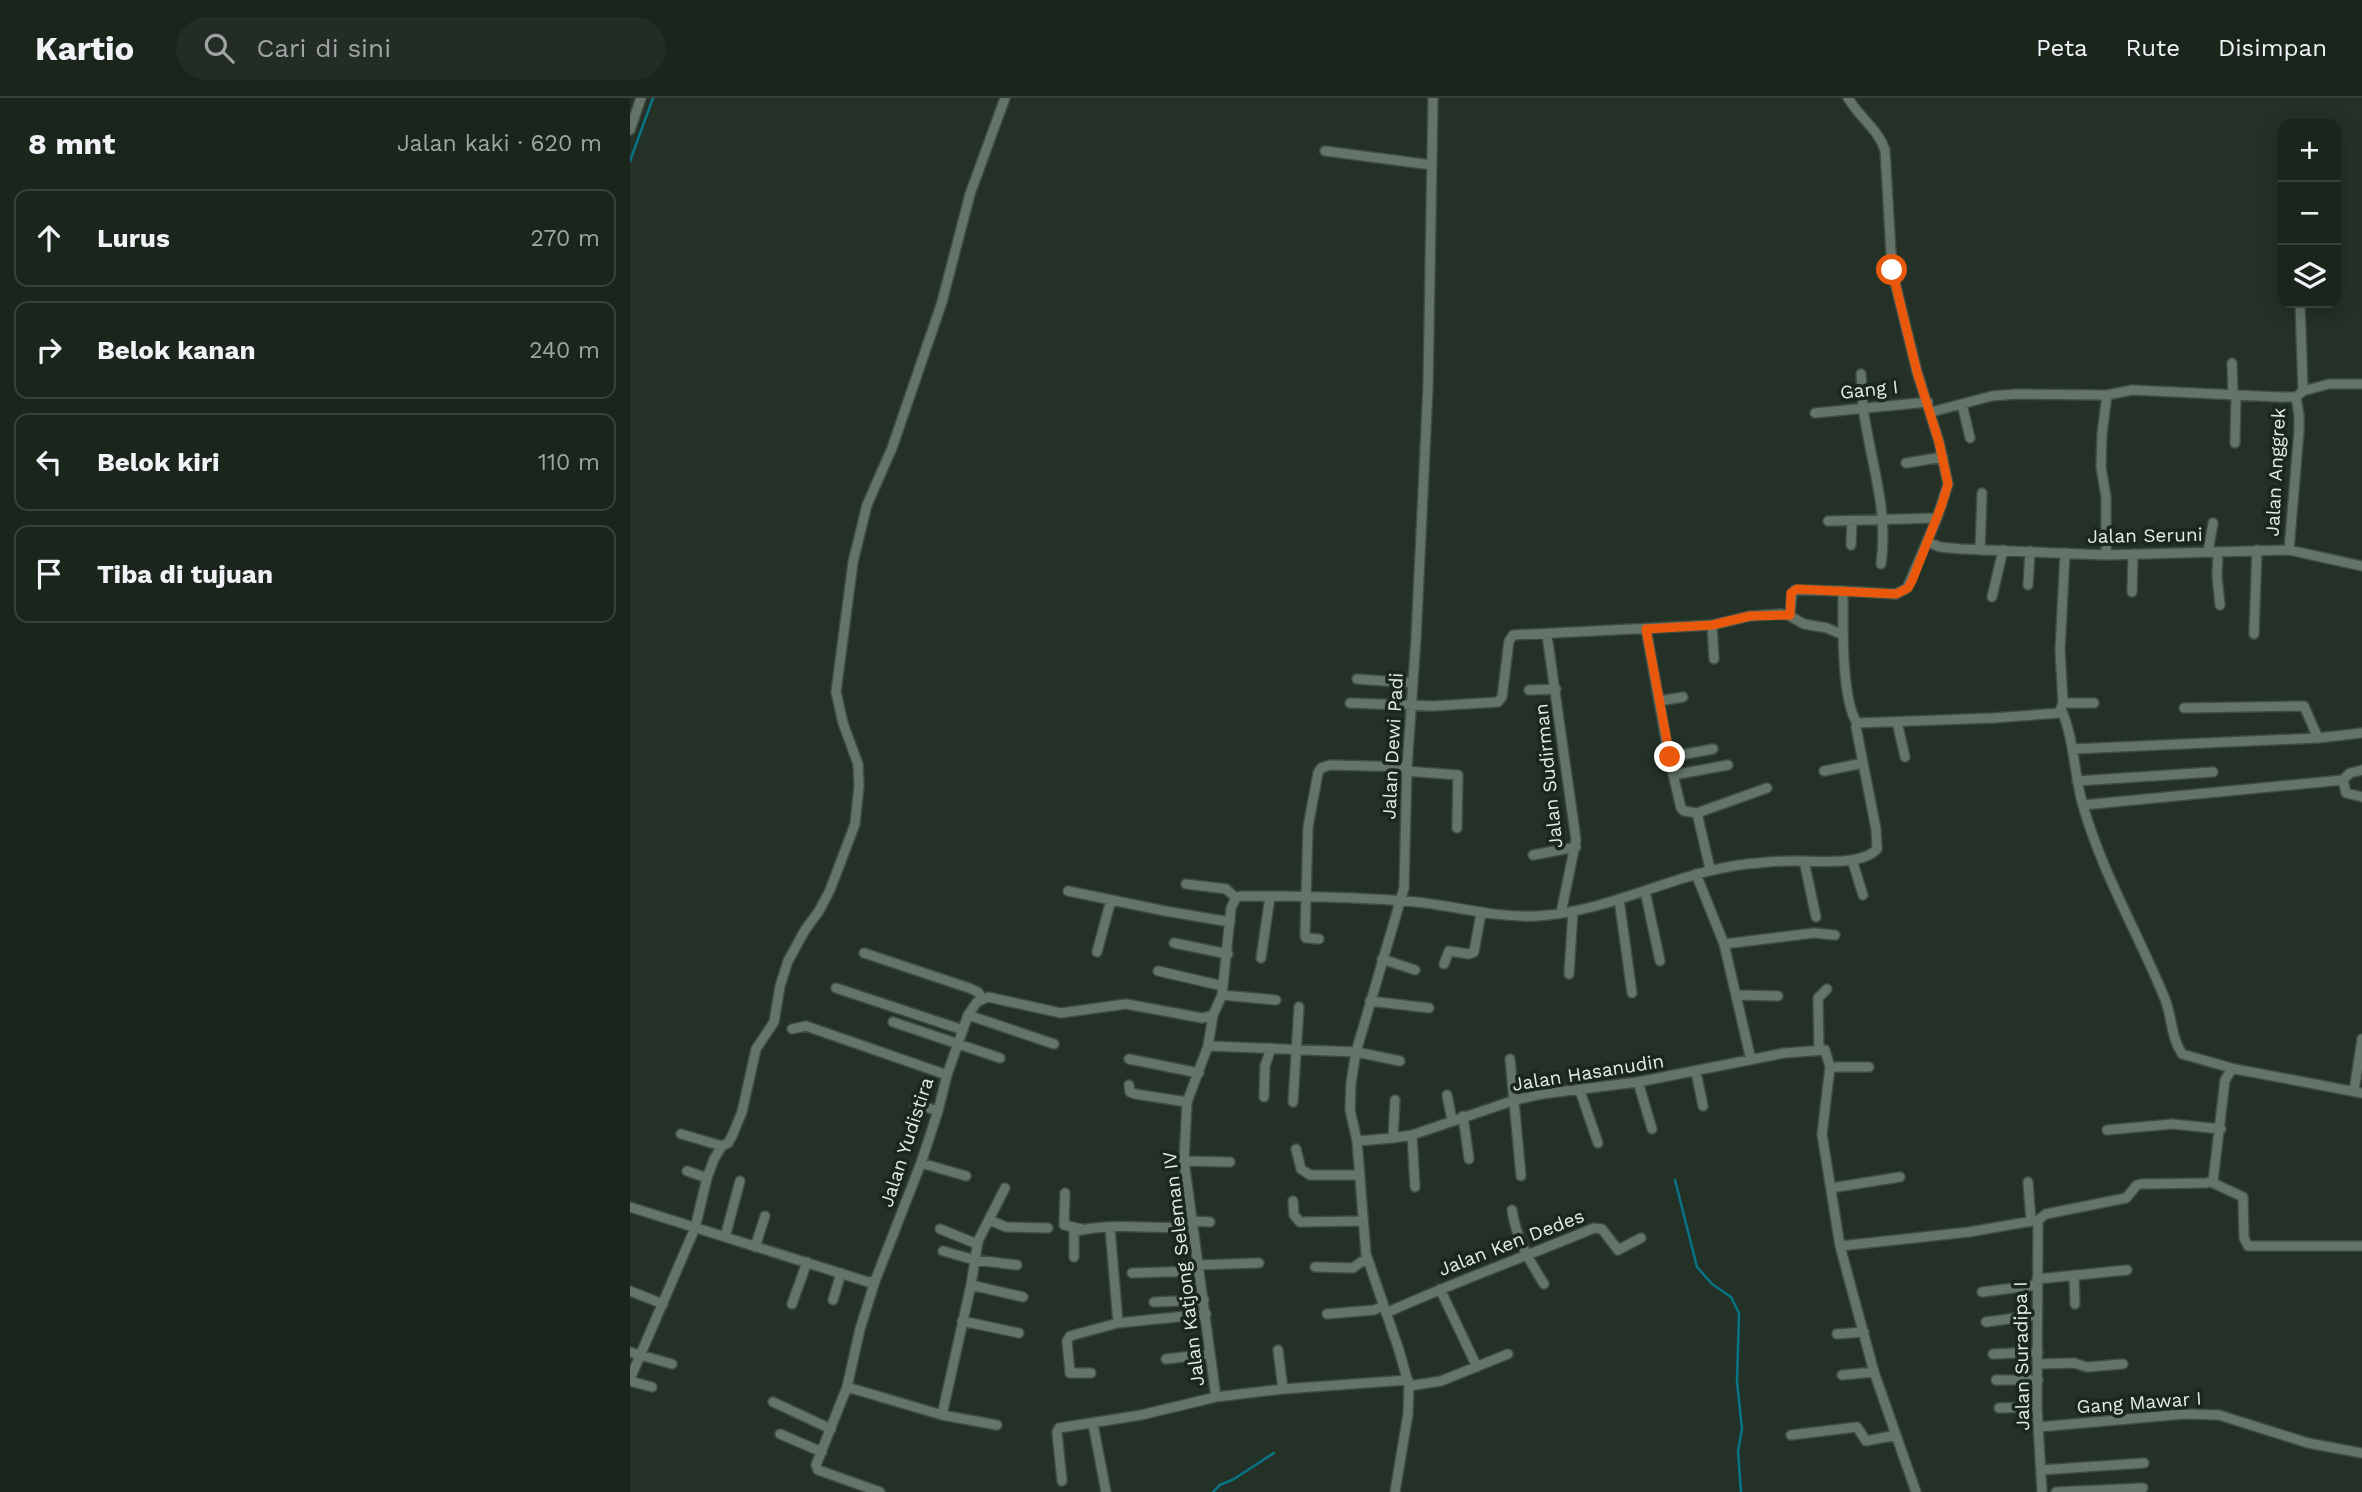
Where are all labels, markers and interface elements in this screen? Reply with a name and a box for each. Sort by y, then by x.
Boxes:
search box [176,17,666,80]
text: Kartio [35,29,134,68]
icon: search [200,29,238,67]
text: Cari di sini [256,33,391,63]
text: Peta [2036,34,2088,62]
text: Rute [2126,34,2180,62]
text: Disimpan [2218,34,2327,62]
map controls [2278,119,2341,308]
button: + [2278,119,2341,182]
text: 8 mnt [28,126,115,161]
text: Jalan kaki · 620 m [397,130,602,157]
button: − [2278,182,2341,245]
icon: ahead [30,219,68,257]
text: Lurus [97,223,170,253]
text: 270 m [531,225,600,252]
button: layers [2278,245,2341,308]
route start [1876,254,1907,285]
icon: right [30,331,68,369]
text: Belok kanan [97,335,256,365]
text: 240 m [529,337,600,364]
street label: Gang I [1839,375,1899,404]
street label: Jalan Anggrek [2261,407,2290,537]
icon: left [30,443,68,481]
text: Belok kiri [97,447,220,477]
text: 110 m [538,449,600,476]
street label: Jalan Seruni [2087,523,2203,548]
icon: arrive [30,555,68,593]
text: Tiba di tujuan [97,559,273,589]
street label: Jalan Dewi Padi [1377,672,1408,820]
street label: Jalan Sudirman [1529,703,1568,849]
route end [1654,741,1685,772]
street label: Jalan Hasanudin [1510,1049,1666,1096]
street label: Jalan Yudistira [875,1074,938,1210]
street label: Jalan Katjong Seleman IV [1158,1150,1209,1388]
street label: Jalan Ken Dedes [1435,1204,1587,1281]
street label: Jalan Suradipa I [2009,1281,2034,1431]
street label: Gang Mawar I [2076,1387,2202,1418]

